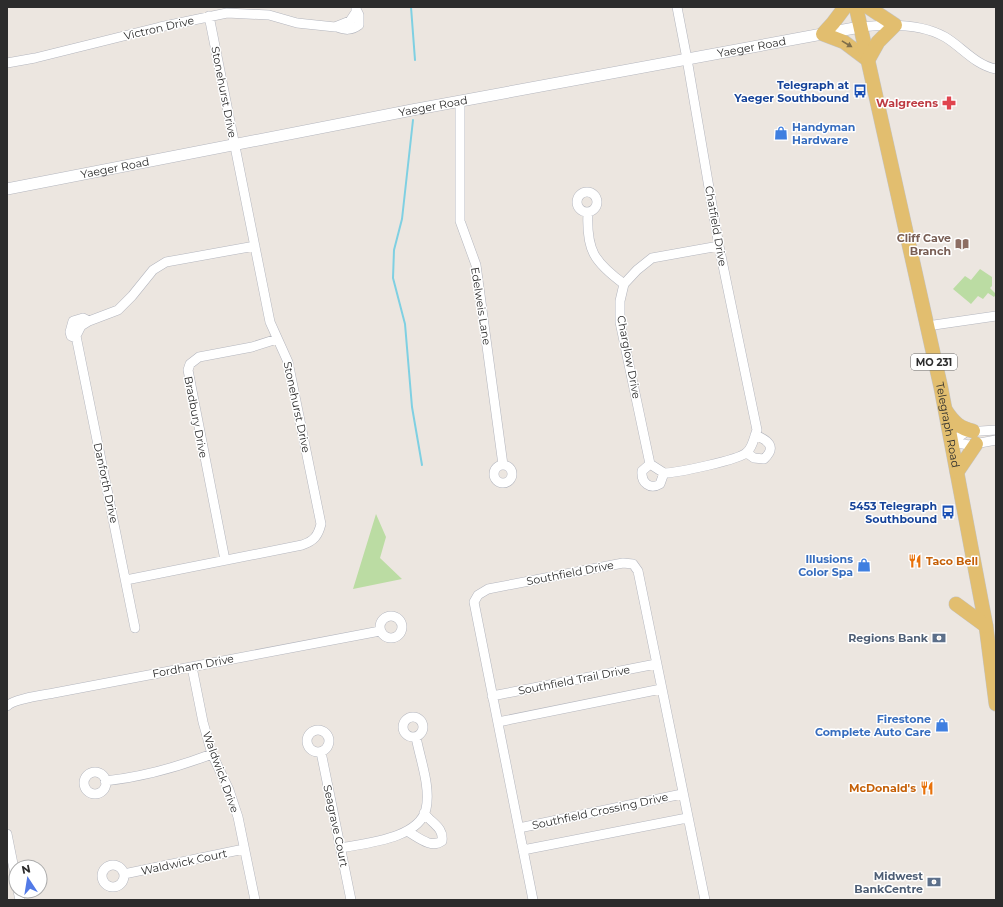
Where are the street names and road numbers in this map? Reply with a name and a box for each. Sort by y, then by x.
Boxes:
street label: Victron Drive [123,13,196,43]
street label: Yaeger Road [716,34,787,60]
street label: Stonehurst Drive [208,45,240,139]
street label: Yaeger Road [397,93,469,119]
street label: Yaeger Road [79,154,151,181]
street label: Chatfield Drive [702,185,730,268]
street label: Edelweis Lane [468,266,494,346]
street label: Charglow Drive [614,314,644,400]
road number: MO 231 [911,354,957,370]
street label: Stonehurst Drive [281,360,314,454]
street label: Bradbury Drive [181,375,211,459]
street label: Telegraph Road [933,381,963,469]
street label: Danforth Drive [91,442,121,525]
street label: Southfield Drive [525,558,615,588]
street label: Fordham Drive [151,651,235,681]
street label: Southfield Trail Drive [517,662,632,698]
street label: Waldwick Drive [200,729,242,815]
street label: Seagrave Court [320,784,352,869]
street label: Southfield Crossing Drive [531,790,670,832]
street label: Waldwick Court [140,846,229,878]

